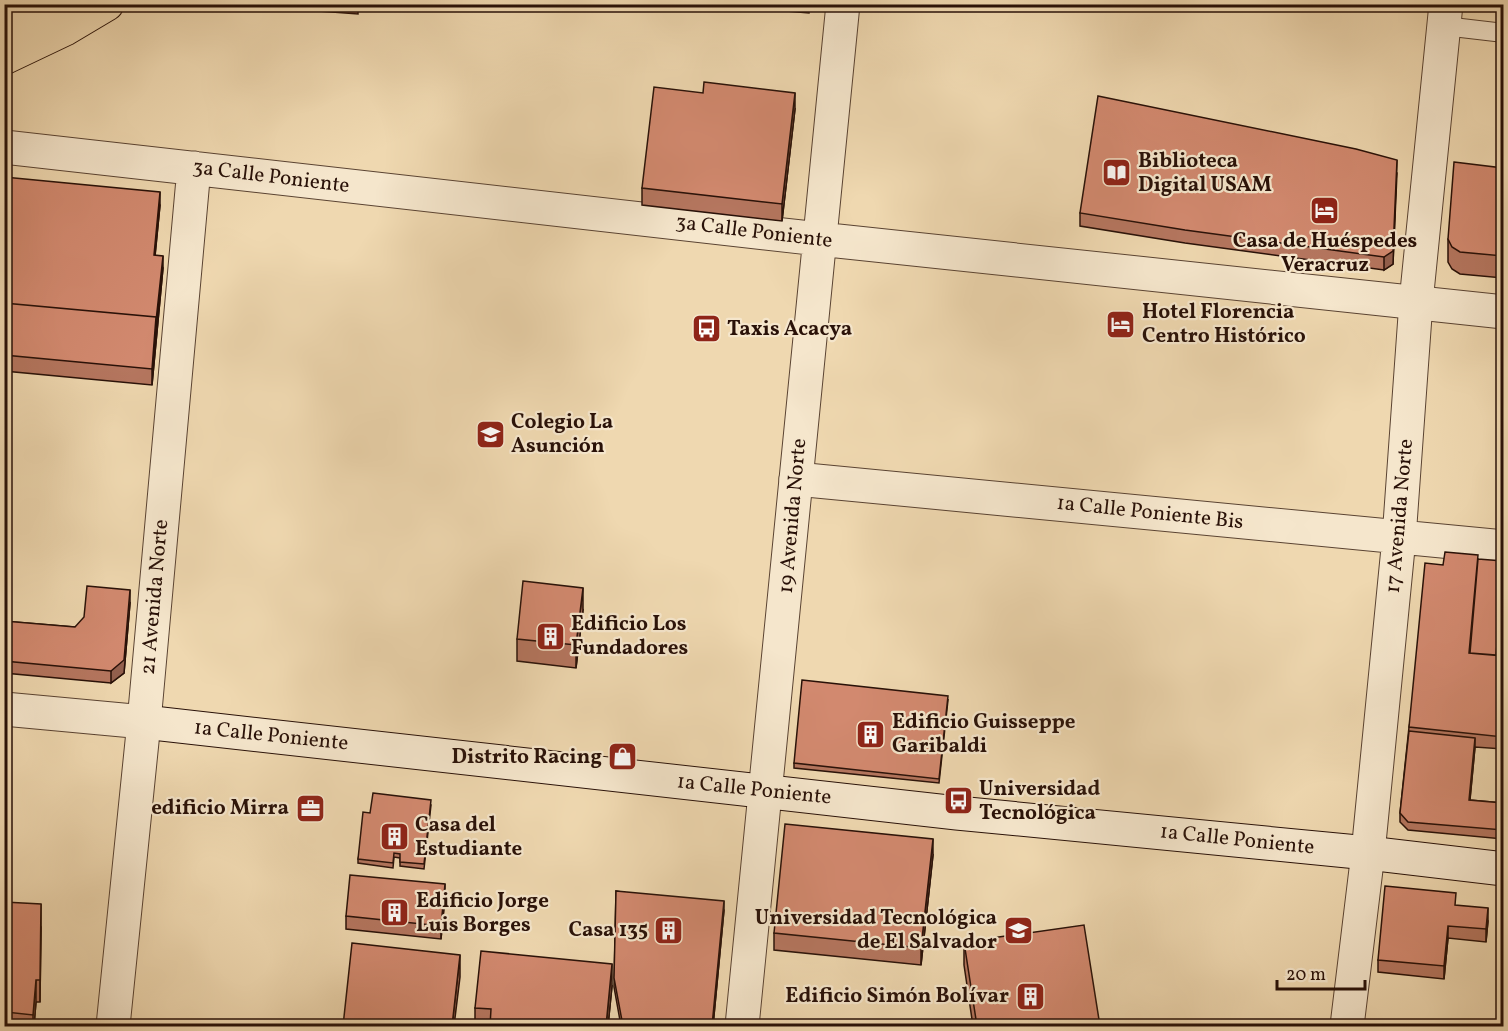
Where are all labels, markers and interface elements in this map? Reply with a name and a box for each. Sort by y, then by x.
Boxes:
place label: Biblioteca Digital USAM [1138,147,1272,200]
street label: 3a Calle Poniente [191,153,351,201]
library icon: Biblioteca Digital USAM [1101,157,1133,189]
hotel icon: Casa de Huéspedes Veracruz [1309,194,1341,226]
street label: 3a Calle Poniente [674,208,834,256]
place label: Casa de Huéspedes Veracruz [1233,227,1417,280]
place label: Hotel Florencia Centro Histórico [1142,298,1306,351]
hotel icon: Hotel Florencia Centro Histórico [1105,308,1137,340]
bus stop icon: Taxis Acacya [690,313,722,345]
place label: Taxis Acacya [727,315,852,344]
place label: Colegio La Asunción [511,408,613,461]
school or university icon: Colegio La Asunción [474,418,506,450]
street label: 19 Avenida Norte [772,437,814,595]
street label: 17 Avenida Norte [1379,438,1421,594]
street label: 1a Calle Poniente Bis [1055,489,1245,537]
street label: 21 Avenida Norte [134,518,176,676]
place label: Edificio Los Fundadores [571,610,688,663]
building icon: Edificio Los Fundadores [534,620,566,652]
place label: Edificio Guisseppe Garibaldi [892,708,1076,761]
street label: 1a Calle Poniente [192,713,350,759]
building icon: Edificio Guisseppe Garibaldi [855,718,887,750]
shop icon: Distrito Racing [607,741,639,773]
place label: Distrito Racing [452,743,602,772]
street label: 1a Calle Poniente [675,767,833,813]
place label: Universidad Tecnológica [979,775,1101,828]
bus stop icon: Universidad Tecnológica [942,785,974,817]
office icon: edificio Mirra [294,792,326,824]
place label: edificio Mirra [151,794,289,823]
place label: Casa del Estudiante [415,811,522,864]
street label: 1a Calle Poniente [1158,817,1316,863]
building icon: Casa del Estudiante [378,821,410,853]
place label: Edificio Jorge Luis Borges [416,887,549,940]
building icon: Edificio Jorge Luis Borges [379,897,411,929]
place label: Universidad Tecnológica de El Salvador [755,904,997,957]
building icon: Casa 135 [653,914,685,946]
school or university icon: Universidad Tecnológica de El Salvador [1002,914,1034,946]
place label: Casa 135 [568,916,648,945]
scale bar [1277,953,1366,991]
text: 20 m [1286,963,1326,988]
building icon: Edificio Simón Bolívar [1014,980,1046,1012]
place label: Edificio Simón Bolívar [785,982,1009,1011]

